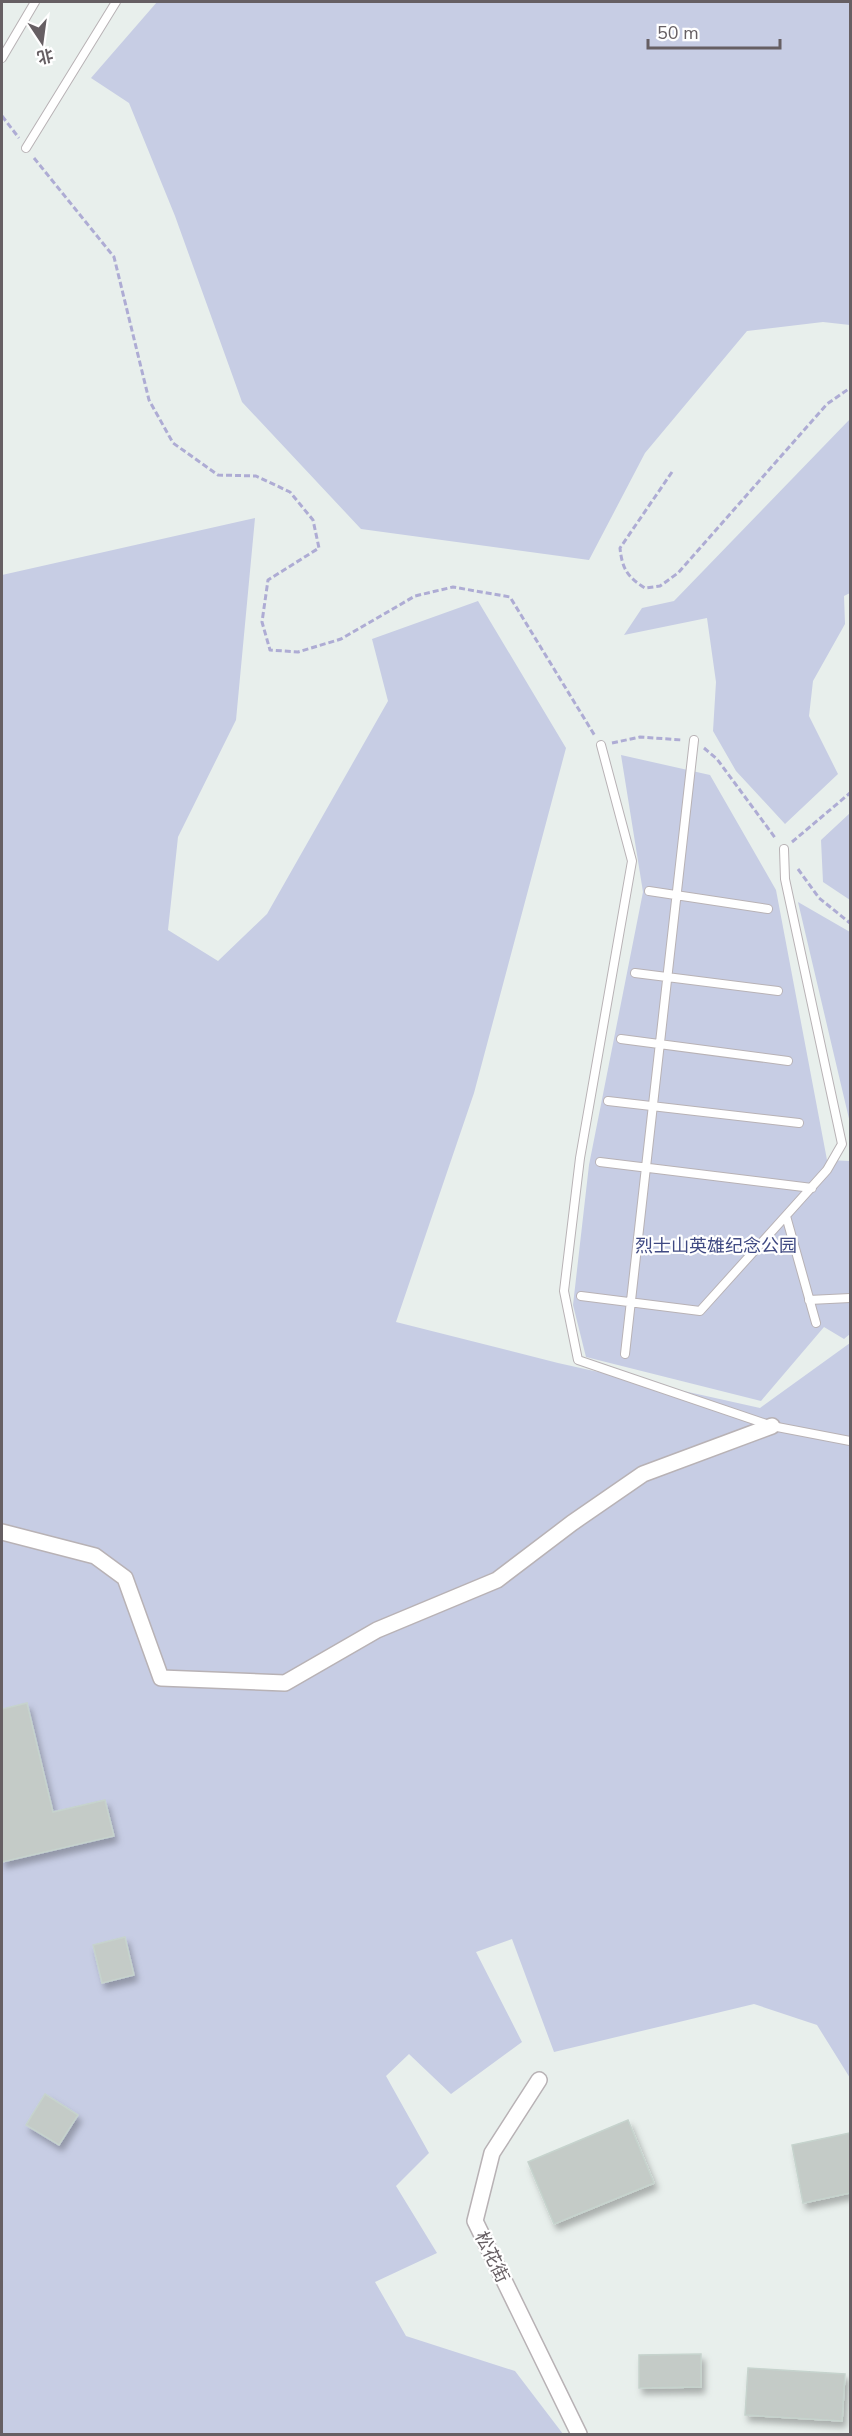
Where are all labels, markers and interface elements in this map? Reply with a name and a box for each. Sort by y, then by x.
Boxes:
north arrow [12,12,72,72]
scale bar [648,12,780,50]
text: 50 m [657,21,699,45]
text: 北 [35,43,55,68]
park label: 烈士山英雄纪念公园 [635,1234,797,1258]
street label: 松花街 [469,2227,515,2287]

